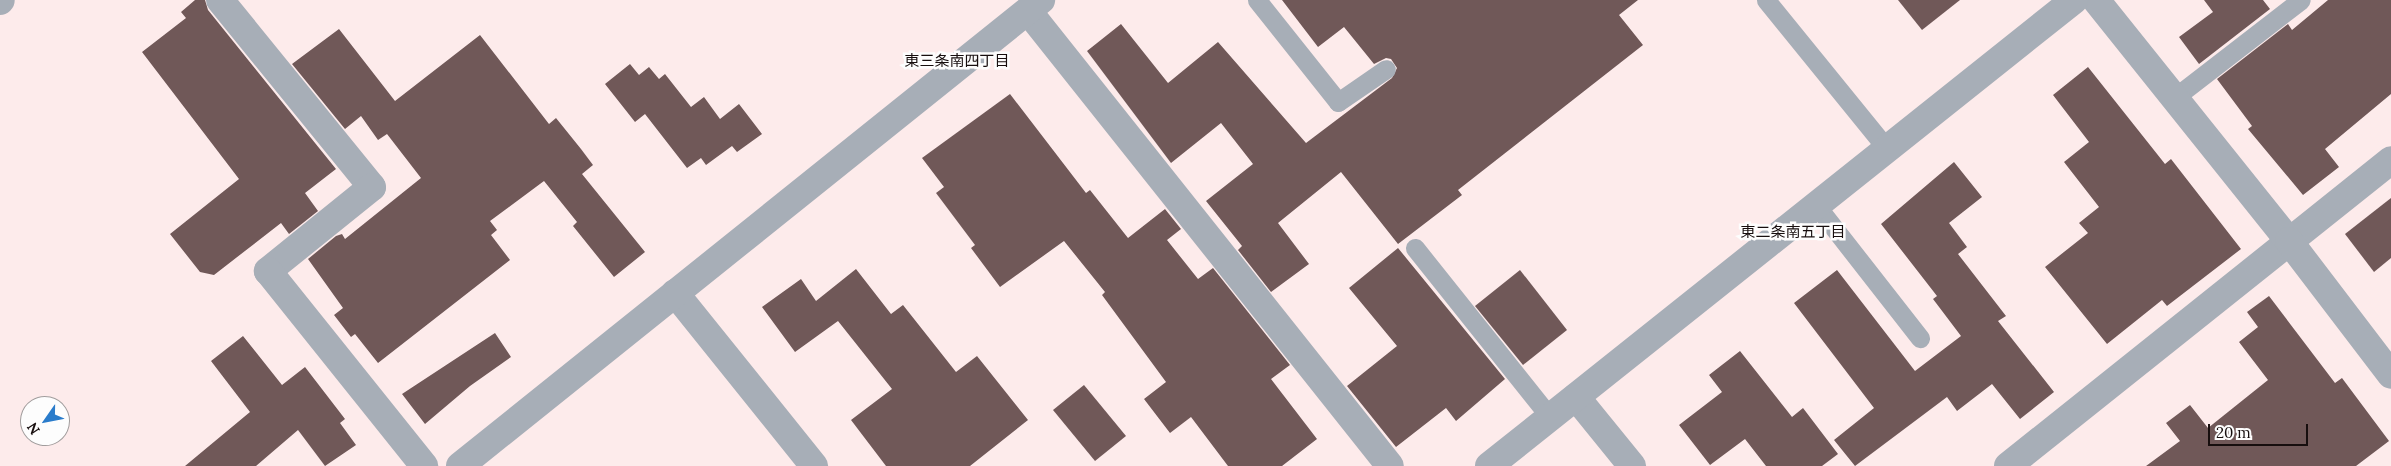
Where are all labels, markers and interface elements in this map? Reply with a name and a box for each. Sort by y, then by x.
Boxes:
district label: 東三条南四丁目 [905,52,1009,70]
district label: 東二条南五丁目 [1741,223,1845,241]
north arrow [20,396,70,446]
scale bar [2211,414,2311,446]
text: N [23,419,44,438]
text: 20 m [2216,423,2251,442]

